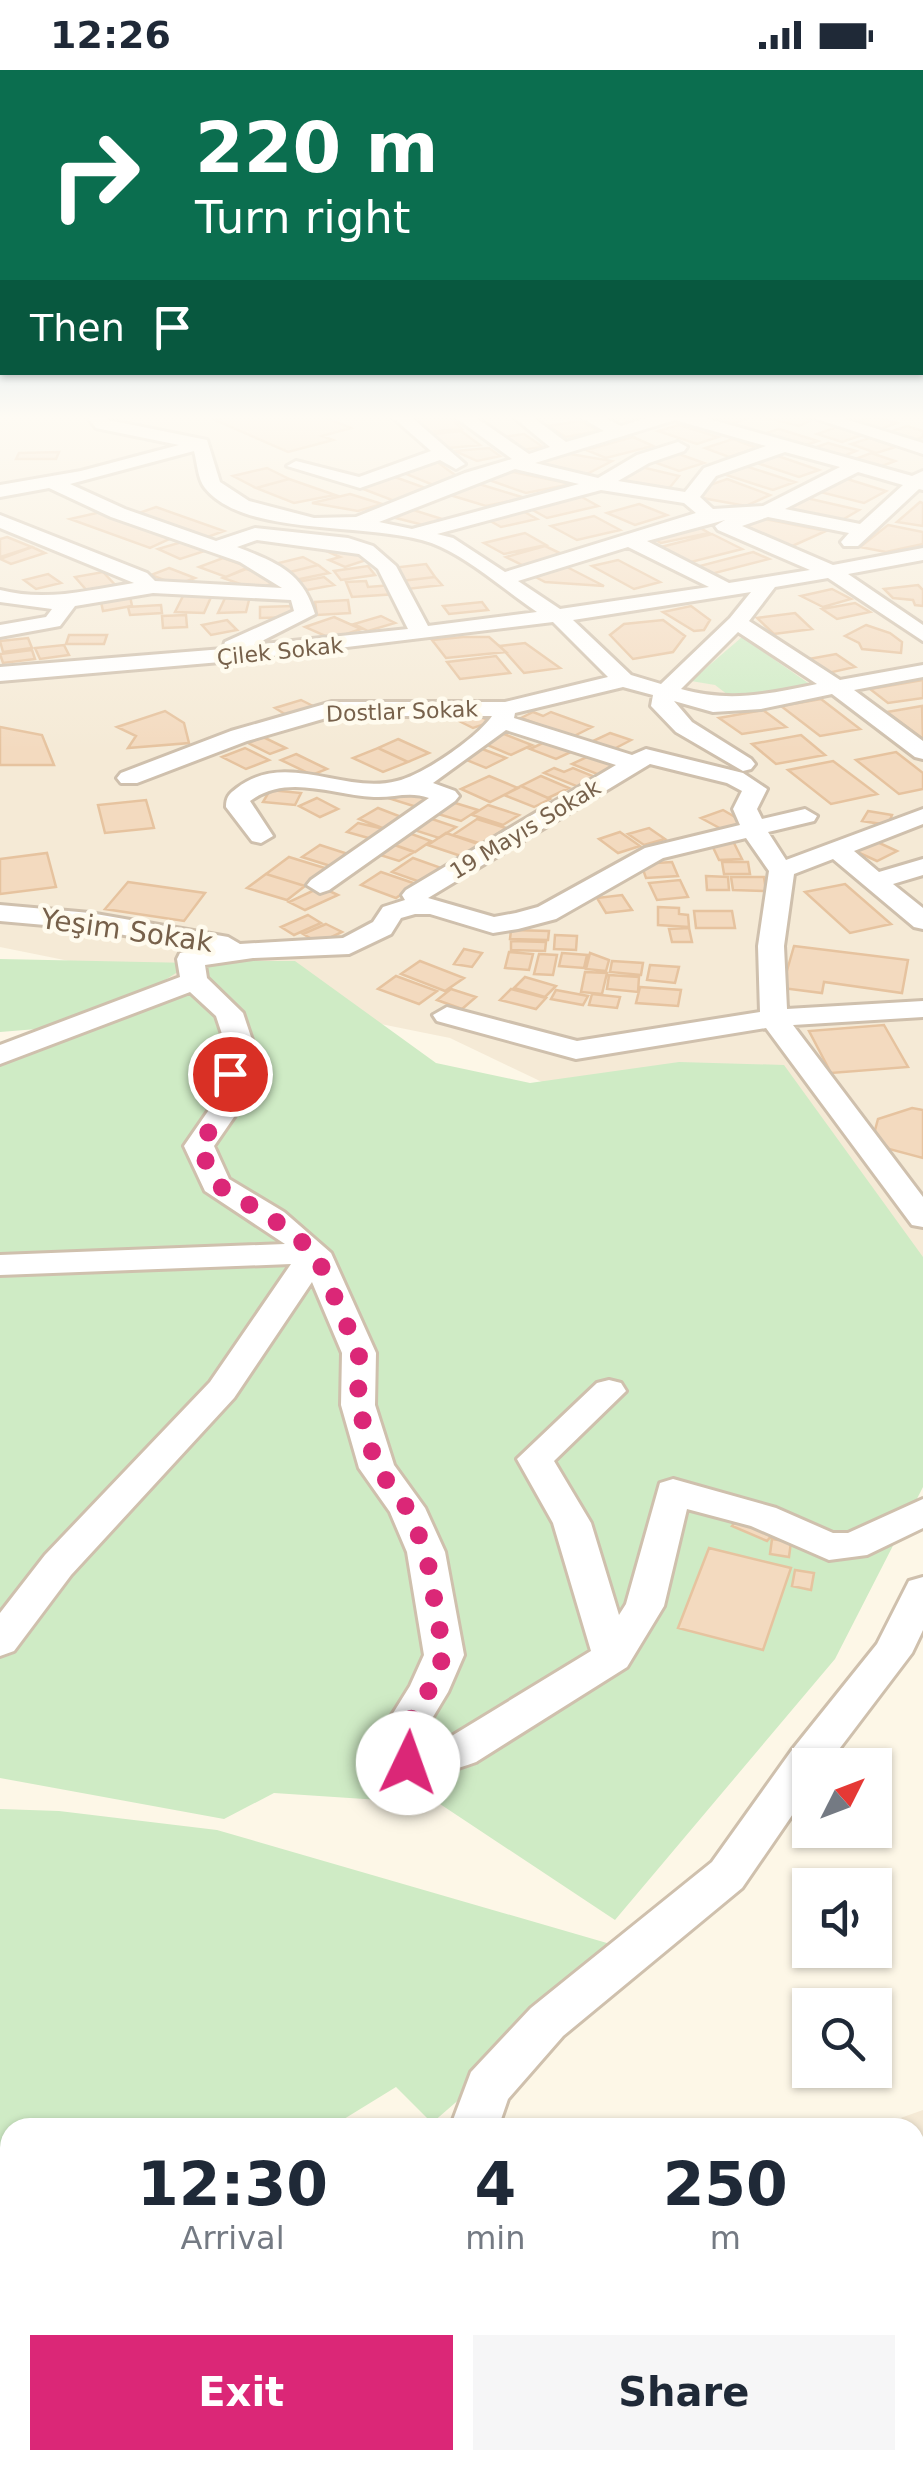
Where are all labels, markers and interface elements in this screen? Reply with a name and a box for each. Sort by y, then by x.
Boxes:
text: 12:26 [50,13,171,57]
text: 220 m [195,107,438,189]
icon: right [30,110,160,240]
text: Turn right [195,191,410,244]
icon: arrive [145,300,200,355]
text: Then [30,306,125,350]
street label: Çilek Sokak [216,632,345,671]
street label: Dostlar Sokak [326,696,479,727]
street label: 19 Mayıs Sokak [446,775,605,884]
street label: Yeşim Sokak [38,902,216,959]
pin [188,1032,273,1117]
icon: arrive [203,1047,258,1102]
position arrow [356,1711,460,1815]
north arrow [792,1748,892,1848]
map controls [792,1748,892,2088]
button: sound [792,1868,892,1968]
button: search [792,1988,892,2088]
text: 12:30 [137,2149,328,2219]
text: 4 [474,2149,516,2219]
text: 250 [663,2149,788,2219]
text: Arrival [181,2219,285,2257]
text: min [465,2219,526,2257]
text: m [710,2219,741,2257]
button: Exit [30,2335,453,2450]
button: Share [473,2335,895,2450]

